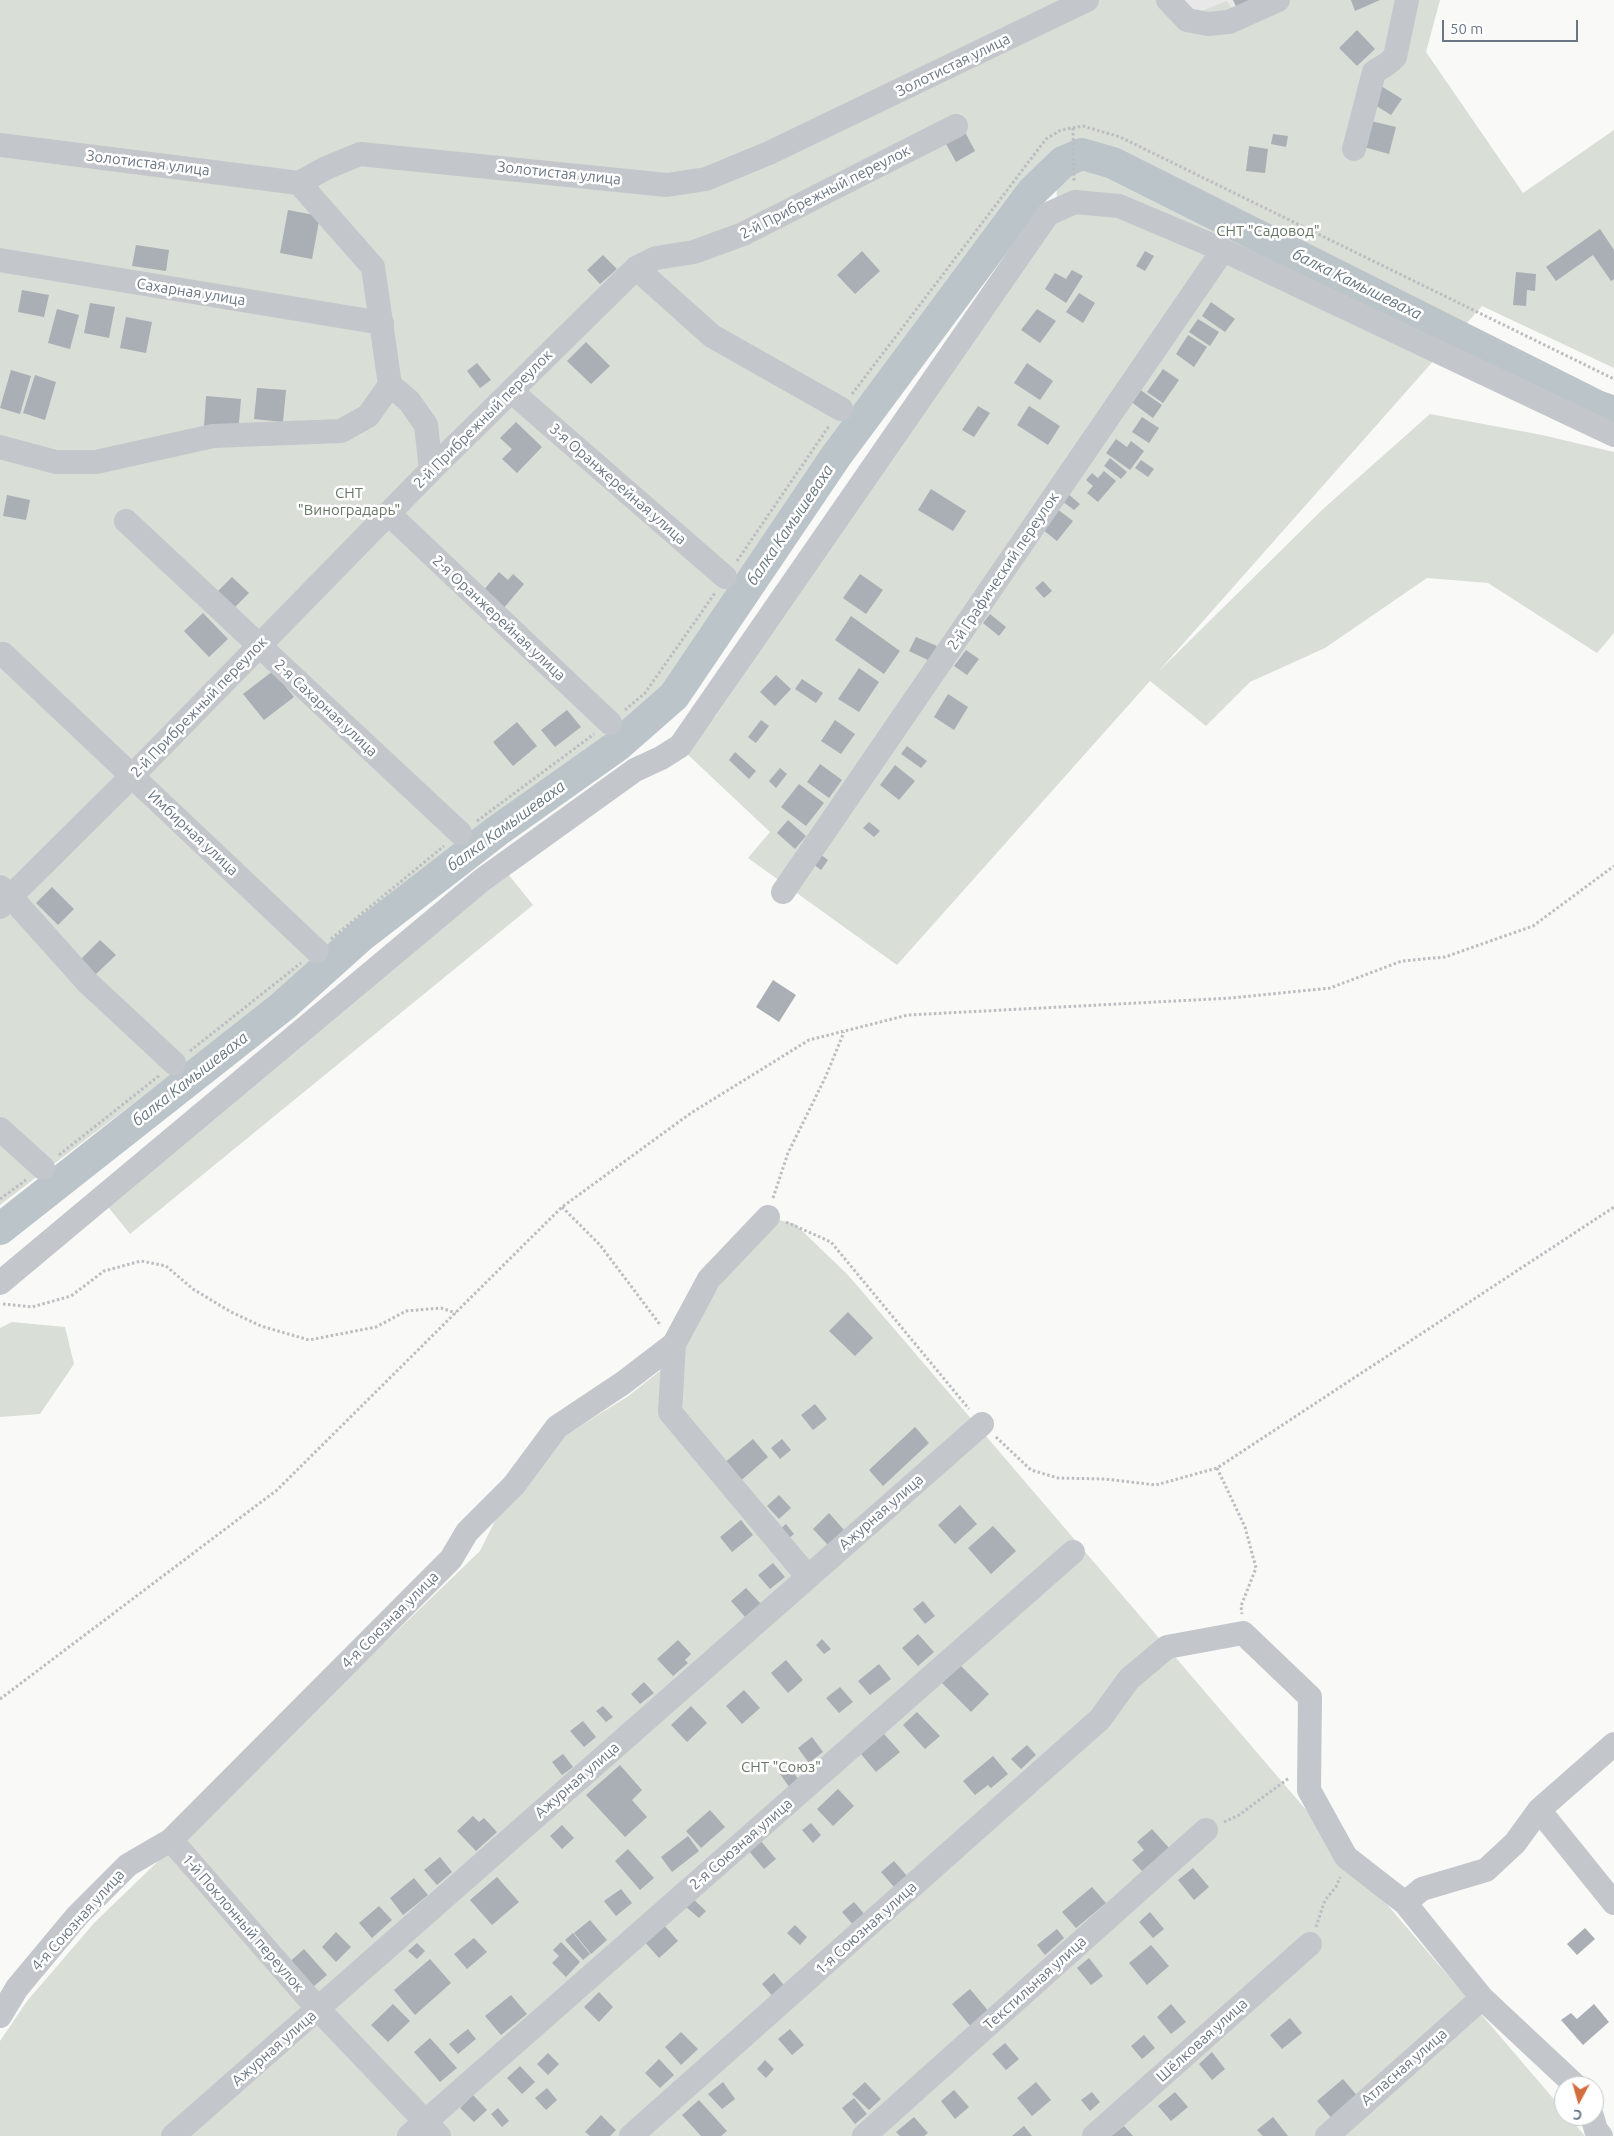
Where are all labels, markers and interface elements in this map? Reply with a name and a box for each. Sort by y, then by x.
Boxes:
scale bar [1444,10,1580,42]
text: 50 m [1450,20,1483,37]
street label: Золотистая улица [893,30,1013,100]
street label: 2-й Прибрежный переулок [737,141,913,243]
street label: Золотистая улица [85,146,211,180]
street label: Золотистая улица [496,158,622,188]
park label: СНТ "Садовод" [1216,222,1320,240]
water label: балка Камышеваха [1289,244,1425,324]
street label: Сахарная улица [135,275,247,309]
street label: 2-й Прибрежный переулок [410,346,556,492]
street label: 3-я Оранжерейная улица [546,420,690,548]
water label: балка Камышеваха [743,461,837,589]
park label: СНТ "Виноградарь" [298,484,400,519]
street label: 2-й Графический переулок [943,489,1063,653]
street label: 2-я Оранжерейная улица [429,552,569,684]
street label: 2-й Прибрежный переулок [127,633,271,781]
street label: 2-я Сахарная улица [271,656,381,760]
water label: балка Камышеваха [443,777,569,875]
street label: Имбирная улица [144,786,242,880]
water label: балка Камышеваха [128,1028,252,1130]
street label: Ажурная улица [835,1470,927,1554]
street label: 4-я Союзная улица [338,1568,442,1672]
street label: Ажурная улица [531,1738,623,1822]
park label: СНТ "Союз" [741,1758,821,1776]
street label: 2-я Союзная улица [686,1794,796,1894]
street label: 1-й Поклонный переулок [178,1850,308,1996]
street label: 4-я Союзная улица [28,1866,128,1974]
street label: 1-я Союзная улица [812,1878,920,1978]
street label: Текстильная улица [980,1932,1090,2034]
street label: Шёлковая улица [1153,1994,1251,2086]
street label: Ажурная улица [228,2006,320,2090]
street label: Атласная улица [1357,2025,1451,2109]
north arrow [1554,2076,1604,2126]
text: С [1572,2107,1583,2123]

